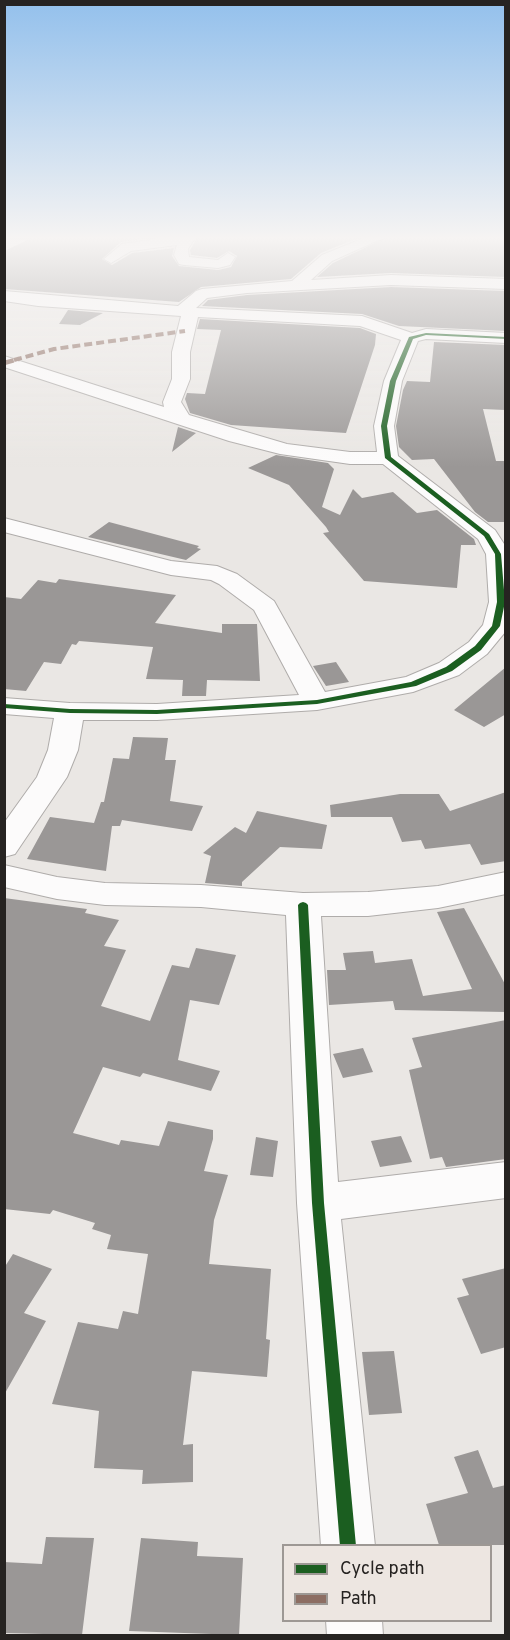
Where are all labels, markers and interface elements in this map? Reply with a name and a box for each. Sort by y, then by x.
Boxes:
legend [282,1544,492,1622]
text: Cycle path [340,1558,425,1581]
text: Path [340,1588,377,1611]

